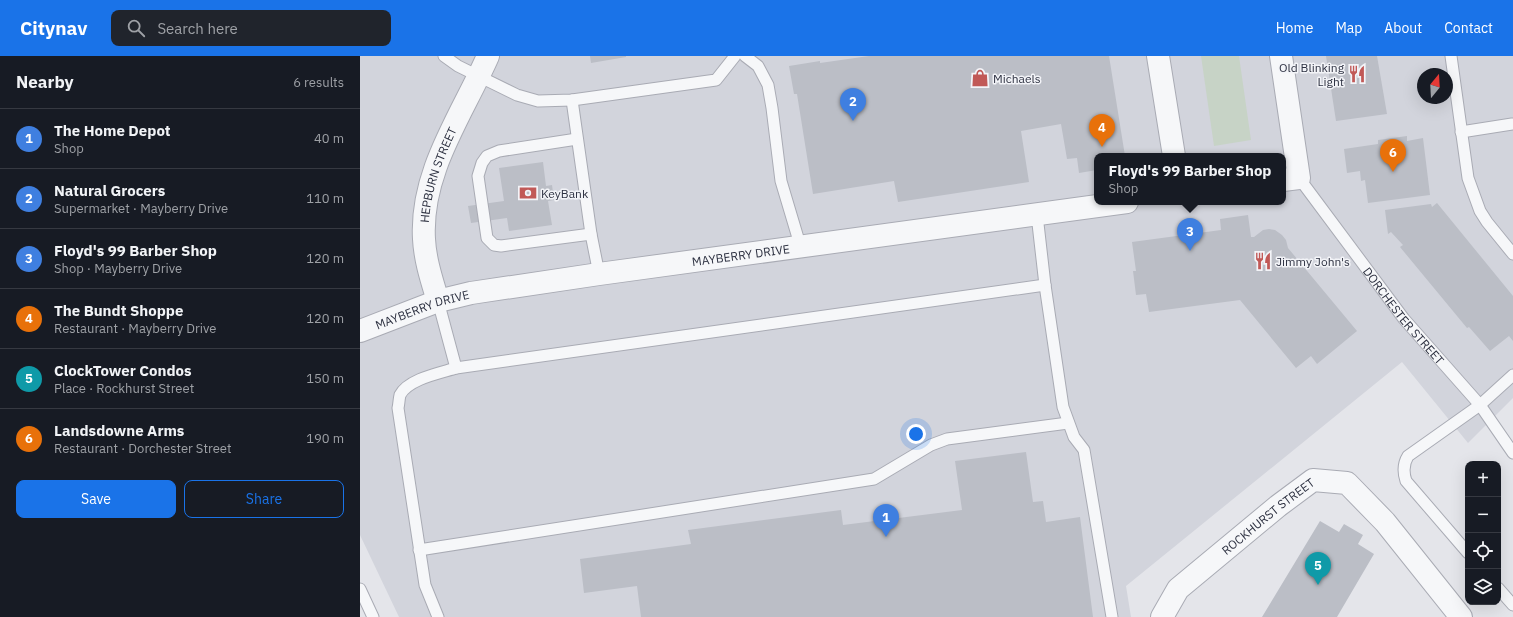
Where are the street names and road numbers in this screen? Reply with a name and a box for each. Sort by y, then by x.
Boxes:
street label: HEPBURN STREET [416,124,459,223]
street label: MAYBERRY DRIVE [691,241,791,269]
street label: DORCHESTER STREET [1360,264,1448,367]
street label: MAYBERRY DRIVE [373,286,471,332]
street label: ROCKHURST STREET [1218,474,1317,557]

